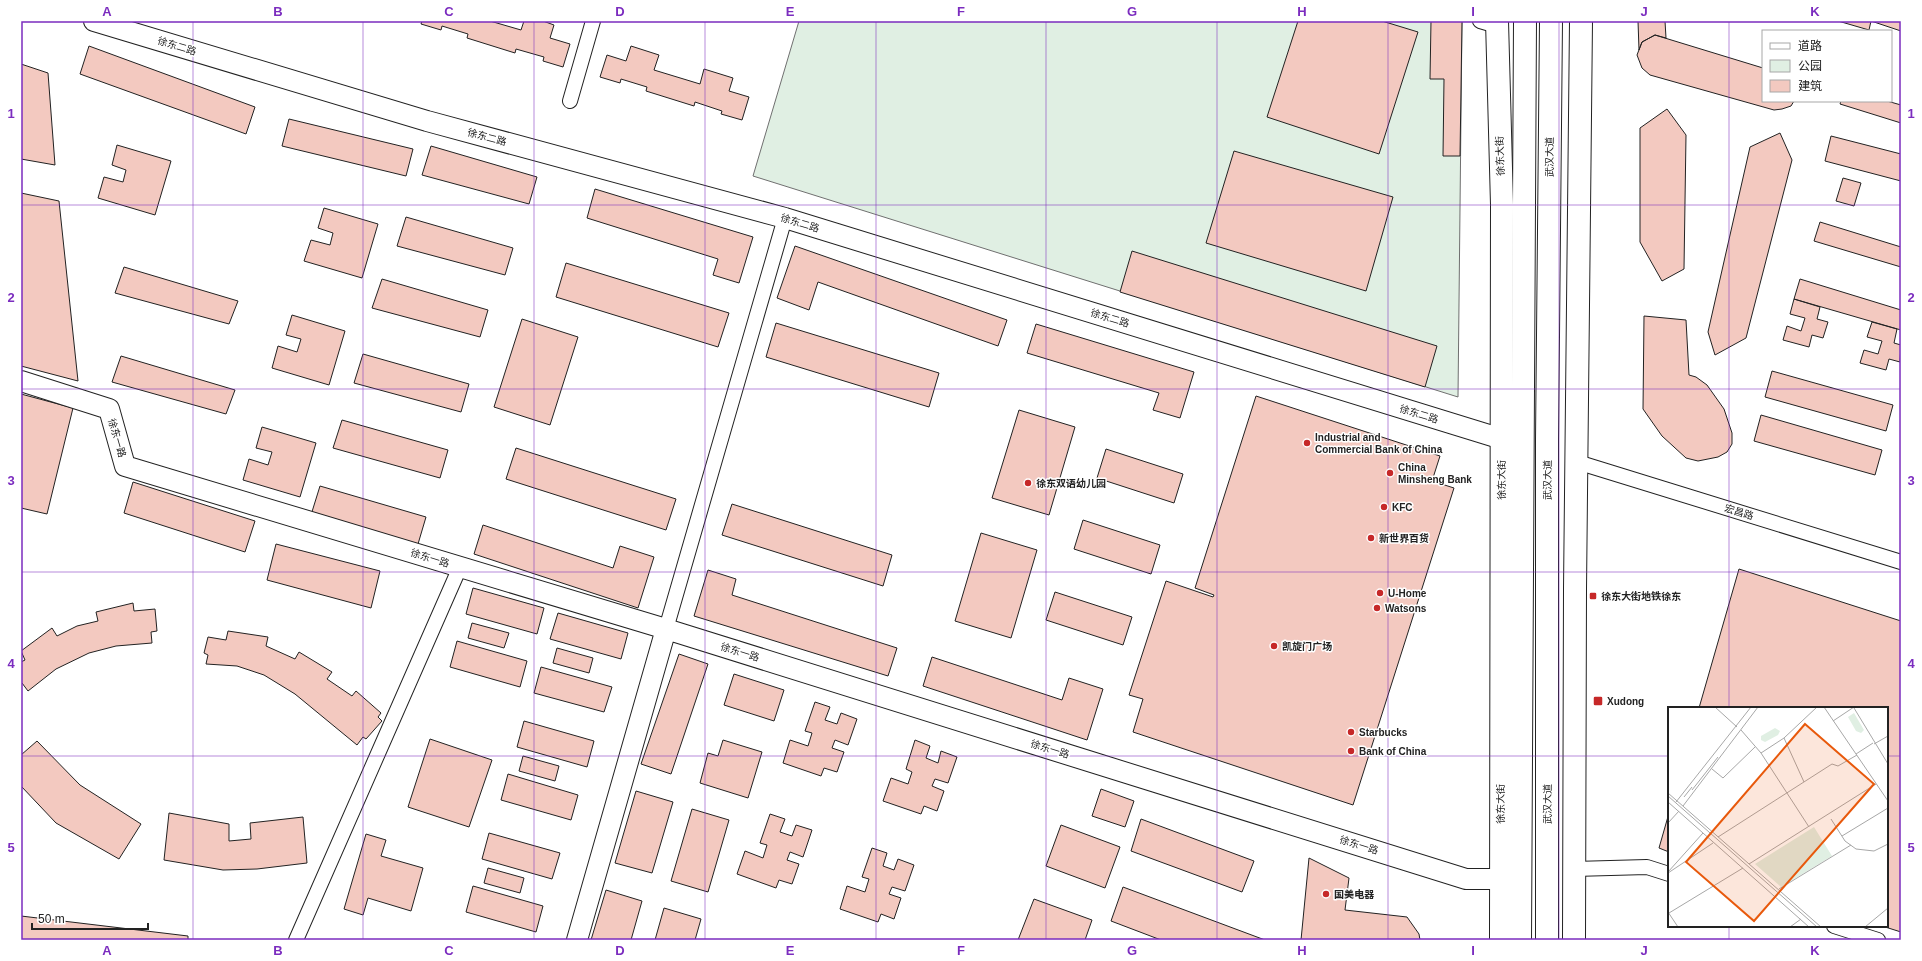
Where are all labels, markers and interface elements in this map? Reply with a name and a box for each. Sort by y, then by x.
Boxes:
text: A [102,4,112,19]
text: B [273,4,283,19]
text: C [444,4,454,19]
text: D [615,4,625,19]
text: E [786,4,795,19]
text: F [957,4,965,19]
text: G [1127,4,1137,19]
text: H [1297,4,1307,19]
text: I [1471,4,1475,19]
text: J [1640,4,1648,19]
text: K [1810,4,1820,19]
legend [1762,30,1892,102]
street label: 徐东二路 [156,35,198,57]
text: 道路 [1798,39,1822,53]
text: 公园 [1798,59,1822,73]
text: 建筑 [1798,79,1822,93]
text: 1 [7,106,15,121]
text: 1 [1907,106,1915,121]
street label: 徐东二路 [466,127,508,147]
street label: 徐东大街 [1494,136,1506,176]
street label: 武汉大道 [1544,137,1555,177]
street label: 徐东二路 [779,212,821,234]
text: 2 [7,290,15,305]
text: 2 [1907,290,1915,305]
street label: 徐东二路 [1089,307,1131,329]
street label: 徐东二路 [1398,403,1440,425]
street label: 徐东一路 [106,417,128,459]
place label: Industrial and Commercial Bank of China [1315,432,1443,455]
marker: Industrial and Commercial Bank of China [1302,438,1312,448]
street label: 徐东大街 [1496,460,1507,500]
street label: 武汉大道 [1542,460,1553,500]
place label: China Minsheng Bank [1398,462,1472,485]
marker: China Minsheng Bank [1385,468,1395,478]
text: 3 [7,473,15,488]
text: 3 [1907,473,1915,488]
place label: 徐东双语幼儿园 [1036,477,1106,489]
marker: 徐东双语幼儿园 [1023,478,1033,488]
marker: KFC [1379,502,1389,512]
place label: KFC [1392,502,1413,513]
street label: 宏昌路 [1723,502,1755,522]
place label: 新世界百货 [1379,532,1429,544]
marker: 新世界百货 [1366,533,1376,543]
street label: 徐东一路 [409,547,451,569]
marker: U-Home [1375,588,1385,598]
place label: U-Home [1388,588,1427,599]
marker: 徐东大街地铁徐东 [1588,591,1598,601]
place label: 徐东大街地铁徐东 [1601,591,1681,602]
marker: Watsons [1372,603,1382,613]
place label: Watsons [1385,603,1427,614]
street label: 徐东一路 [719,641,761,663]
marker: 凯旋门广场 [1269,641,1279,651]
place label: 凯旋门广场 [1282,641,1332,652]
text: 4 [7,656,15,671]
text: 4 [1907,656,1915,671]
marker: Xudong [1592,695,1604,707]
place label: Xudong [1607,696,1644,707]
inset map [1668,707,1888,927]
marker: Starbucks [1346,727,1356,737]
place label: Starbucks [1359,727,1408,738]
street label: 徐东一路 [1029,738,1071,760]
marker: Bank of China [1346,746,1356,756]
place label: Bank of China [1359,746,1427,757]
street label: 徐东大街 [1495,784,1506,824]
street label: 武汉大道 [1542,784,1553,824]
street label: 徐东一路 [1338,834,1380,856]
text: 5 [7,840,15,855]
text: 5 [1907,840,1915,855]
marker: 国美电器 [1321,889,1331,899]
place label: 国美电器 [1334,889,1375,900]
scale bar [32,905,148,931]
text: 50 m [38,912,65,926]
text: A [102,943,112,958]
text: B [273,943,283,958]
text: C [444,943,454,958]
text: D [615,943,625,958]
text: E [786,943,795,958]
text: F [957,943,965,958]
text: G [1127,943,1137,958]
text: H [1297,943,1307,958]
text: I [1471,943,1475,958]
text: J [1640,943,1648,958]
text: K [1810,943,1820,958]

